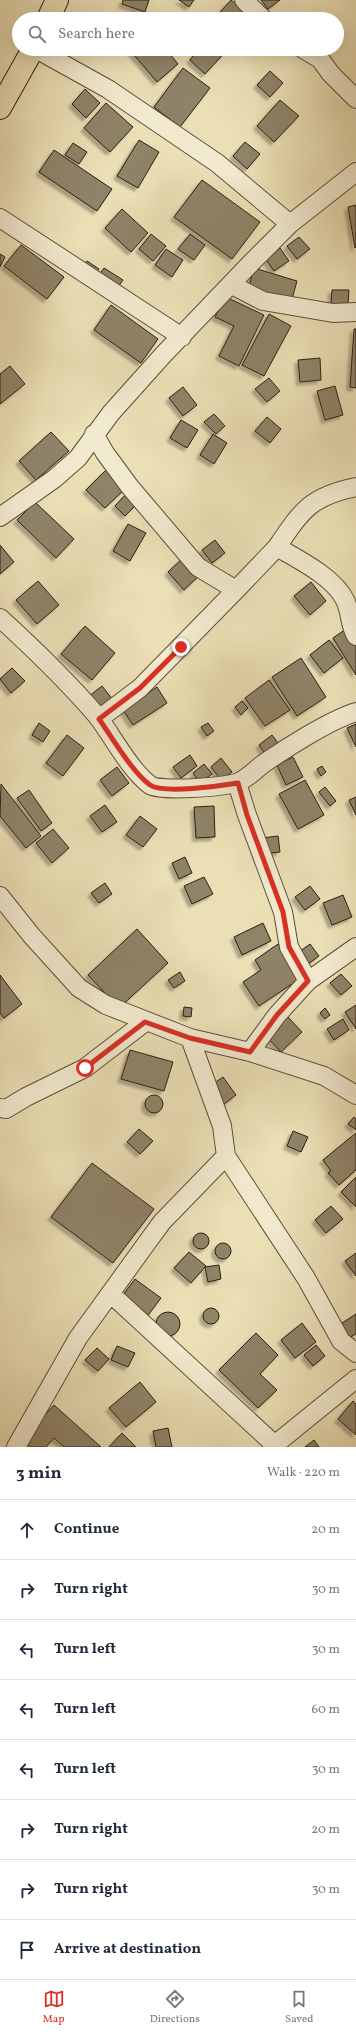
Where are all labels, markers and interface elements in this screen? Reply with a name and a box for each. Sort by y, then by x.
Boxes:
search box [12,12,344,56]
icon: search [26,23,48,45]
text: Search here [58,24,135,45]
route end [172,638,190,656]
route start [76,1059,94,1077]
text: 3 min [16,1462,62,1485]
text: Walk · 220 m [267,1464,340,1482]
icon: ahead [16,1519,38,1541]
text: Continue [54,1519,119,1540]
text: 20 m [311,1521,340,1539]
icon: right [16,1579,38,1601]
text: Turn right [54,1579,128,1600]
text: 30 m [312,1581,340,1599]
icon: left [16,1639,38,1661]
text: Turn left [54,1639,116,1660]
text: 30 m [312,1641,340,1659]
icon: left [16,1699,38,1721]
text: Turn left [54,1699,116,1720]
text: 60 m [312,1701,340,1719]
icon: left [16,1759,38,1781]
text: Turn left [54,1759,116,1780]
text: 30 m [312,1761,340,1779]
icon: right [16,1819,38,1841]
text: Turn right [54,1819,128,1840]
text: 20 m [311,1821,340,1839]
icon: right [16,1879,38,1901]
text: Turn right [54,1879,128,1900]
text: 30 m [312,1881,340,1899]
icon: arrive [16,1939,38,1961]
text: Arrive at destination [54,1939,201,1960]
tab: Map [43,1988,65,2027]
tab: Directions [150,1988,200,2027]
tab: Saved [285,1988,313,2027]

